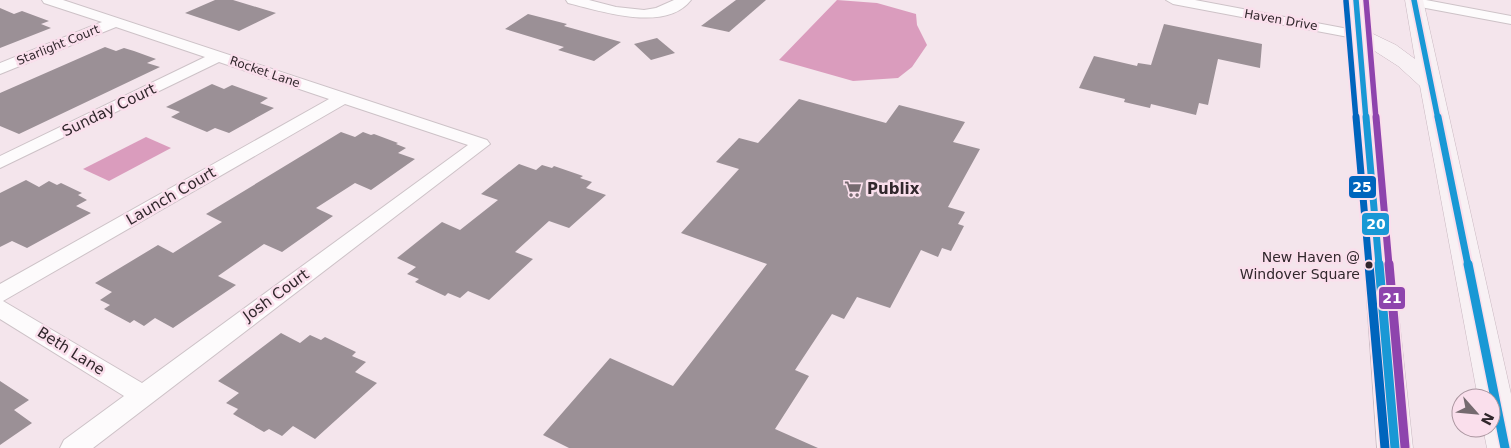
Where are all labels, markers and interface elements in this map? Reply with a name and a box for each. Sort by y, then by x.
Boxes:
street label: Haven Drive [1243,7,1319,33]
street label: Starlight Court [15,22,102,68]
street label: Rocket Lane [228,53,302,91]
street label: Sunday Court [59,79,159,140]
street label: Launch Court [123,163,219,229]
line badge: 25 [1348,175,1377,199]
supermarket icon: Publix [843,179,863,199]
text: 25 [1352,179,1372,195]
place label: Publix [867,180,920,198]
line badge: 20 [1361,212,1390,236]
text: 20 [1366,216,1386,232]
place label: New Haven @ Windover Square [1240,249,1360,282]
marker: New Haven @ Windover Square [1364,260,1374,270]
street label: Josh Court [239,265,312,325]
line badge: 21 [1378,286,1406,310]
text: 21 [1382,290,1402,306]
street label: Beth Lane [34,323,108,379]
north arrow [1451,388,1501,438]
text: N [1478,410,1497,428]

